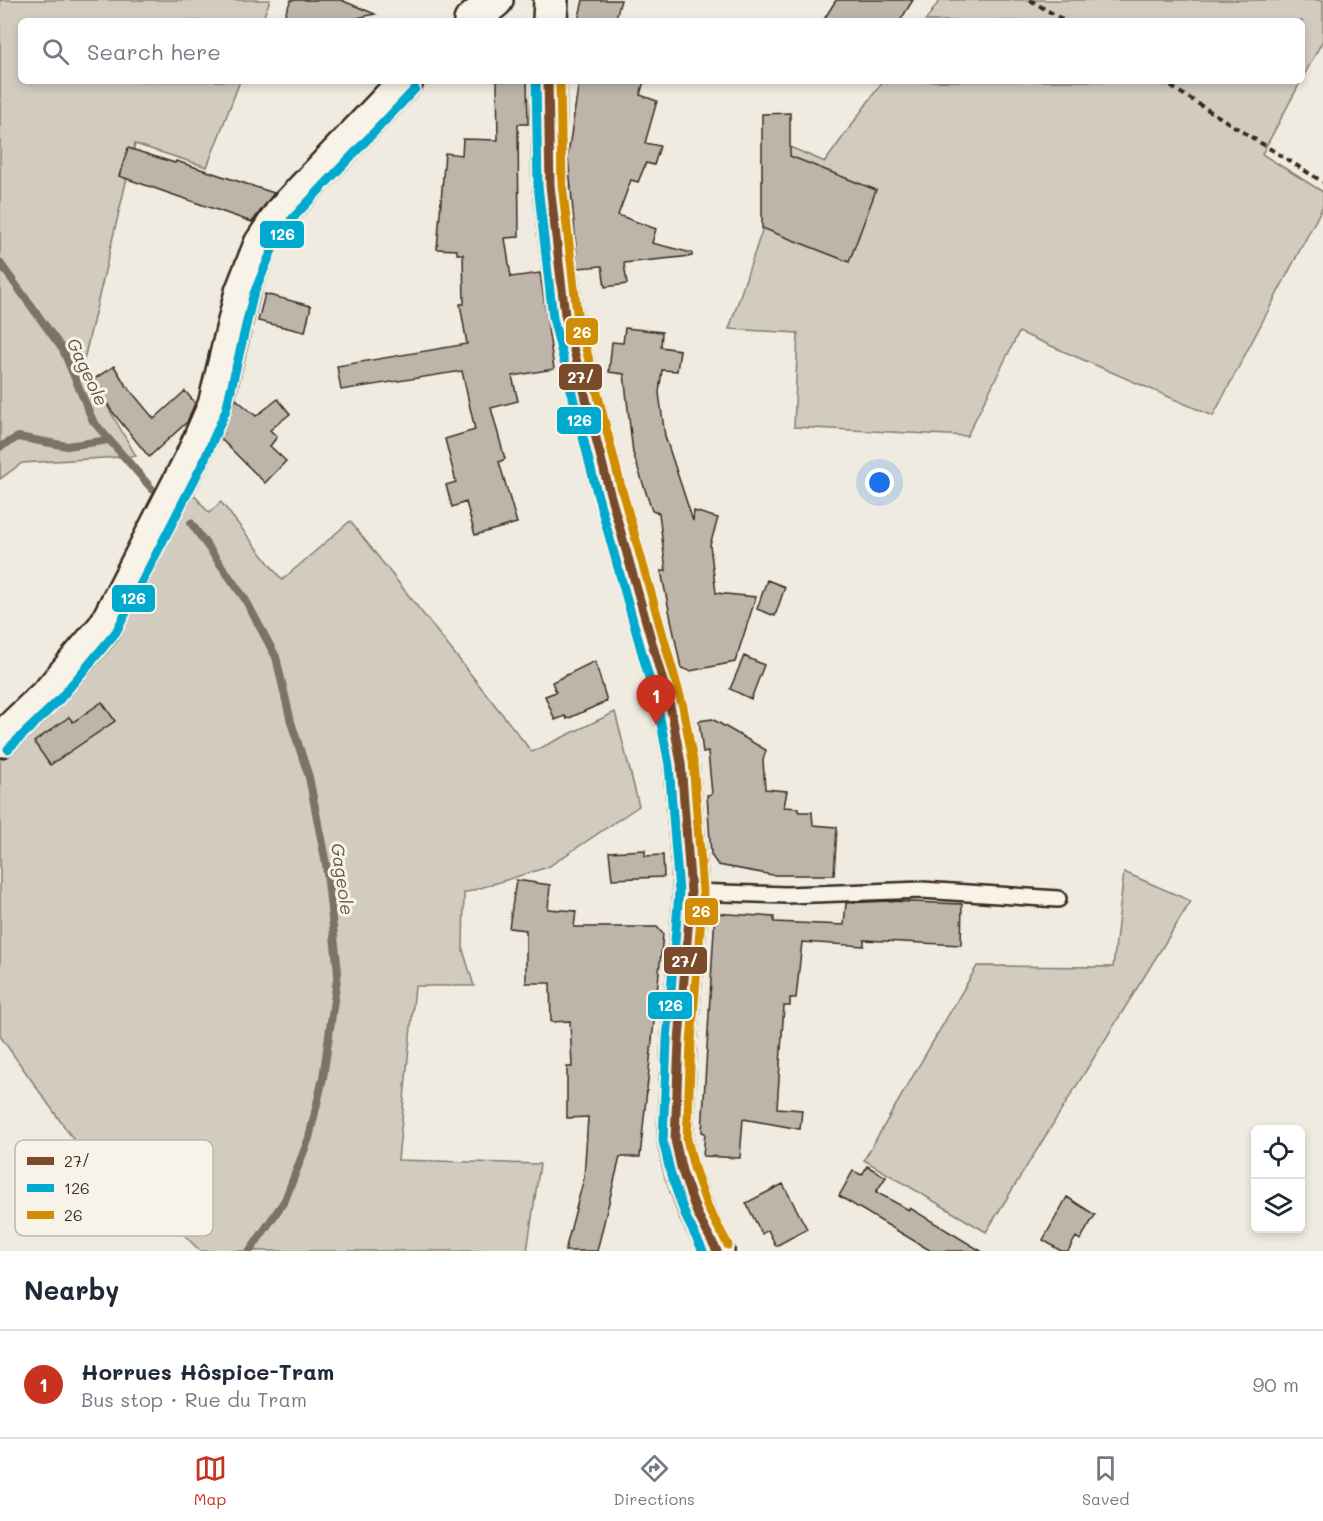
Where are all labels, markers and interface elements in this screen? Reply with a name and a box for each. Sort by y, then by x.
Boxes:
search box [18,18,1305,84]
icon: search [39,35,72,68]
text: Search here [87,37,221,66]
line badge: 126 [259,220,305,249]
text: 126 [269,223,295,244]
line badge: 26 [565,317,599,346]
text: 26 [573,321,592,342]
water label: Gageole [62,334,114,409]
line badge: 27/ [558,363,603,391]
text: 27/ [567,366,595,387]
line badge: 126 [556,406,602,435]
text: 126 [566,409,592,430]
your location [865,468,894,497]
line badge: 126 [111,584,156,613]
text: 126 [120,587,146,608]
pin: 1 [636,676,676,725]
water label: Gageole [326,841,360,916]
line badge: 26 [684,897,719,926]
text: 26 [692,900,711,921]
line badge: 27/ [663,946,708,975]
text: 27/ [671,950,699,971]
line badge: 126 [647,991,693,1020]
text: 126 [657,994,683,1015]
map controls [1251,1125,1305,1233]
button: locate [1251,1125,1305,1179]
legend [15,1140,213,1236]
text: 27/ [64,1150,90,1171]
text: 126 [64,1177,90,1198]
button: layers [1251,1179,1305,1233]
text: 26 [64,1204,83,1225]
text: Nearby [24,1273,119,1307]
text: Horrues Hôspice-Tram [81,1357,334,1386]
text: 1 [39,1371,48,1397]
text: 90 m [1253,1371,1299,1397]
text: Bus stop · Rue du Tram [81,1386,307,1412]
tab: Map [194,1452,227,1509]
tab: Directions [614,1452,695,1509]
tab: Saved [1082,1452,1129,1509]

